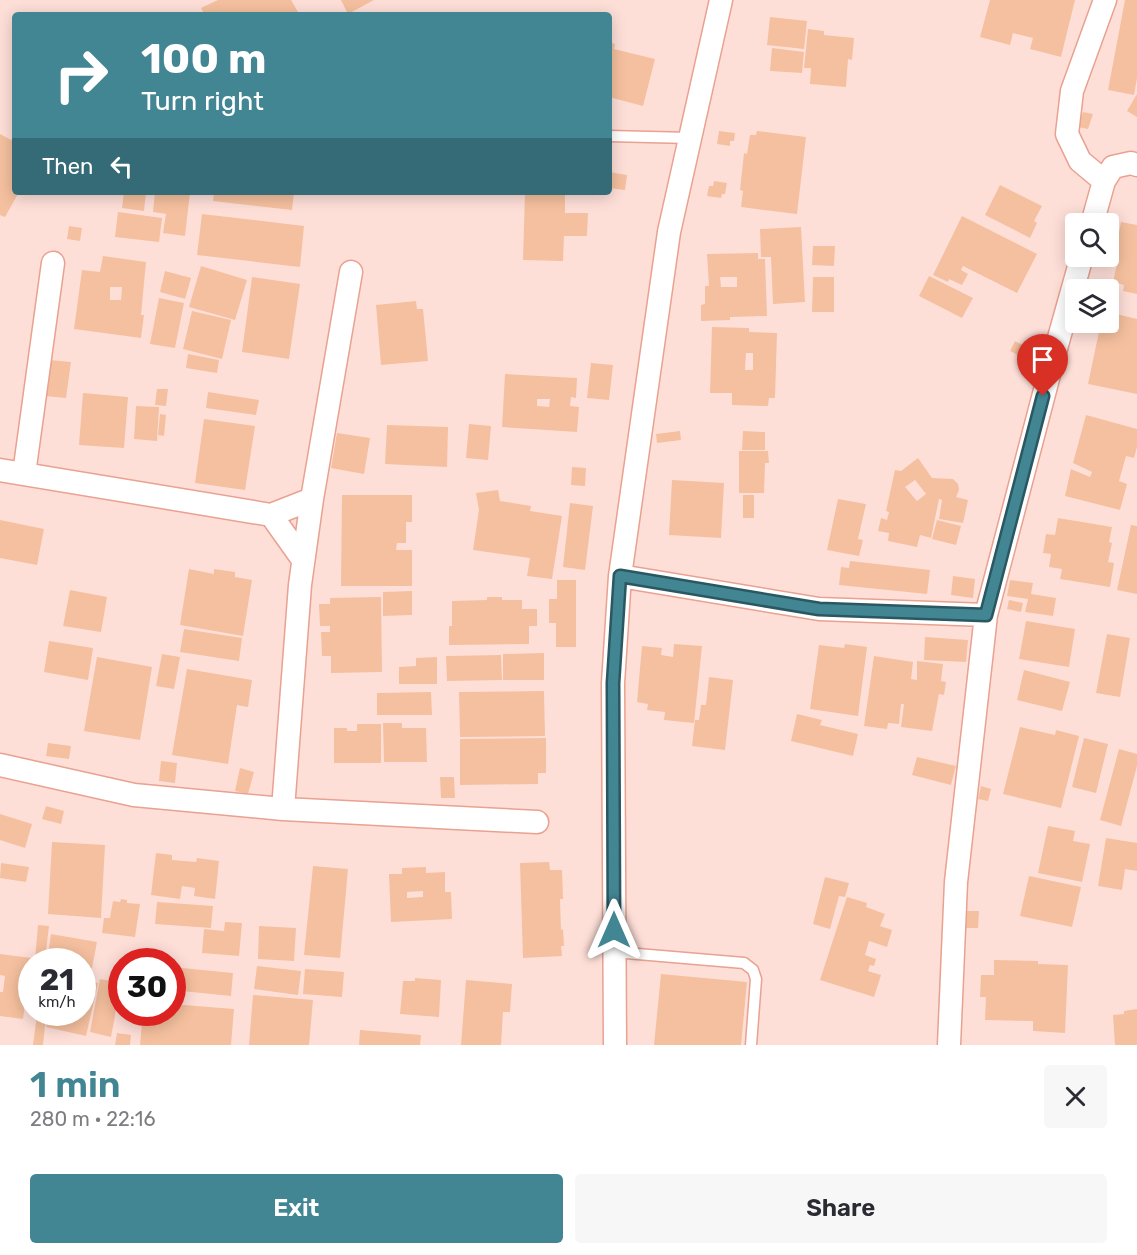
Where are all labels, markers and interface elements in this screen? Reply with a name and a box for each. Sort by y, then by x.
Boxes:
text: 100 m [141,34,266,84]
icon: right [42,36,120,114]
text: Turn right [141,85,264,117]
icon: left [105,150,138,183]
text: Then [42,153,93,180]
map controls [1065,213,1119,333]
button: search [1065,213,1119,267]
button: layers [1065,279,1119,333]
pin [1017,334,1068,396]
icon: arrive [1026,343,1059,376]
position arrow [582,898,646,962]
speed limit sign: 30 [108,948,186,1026]
text: 21 [40,962,74,998]
text: km/h [38,993,76,1011]
text: 1 min [30,1063,121,1106]
button: close [1044,1065,1107,1128]
text: 280 m · 22:16 [30,1107,155,1131]
button: Exit [30,1174,563,1243]
button: Share [575,1174,1107,1243]

